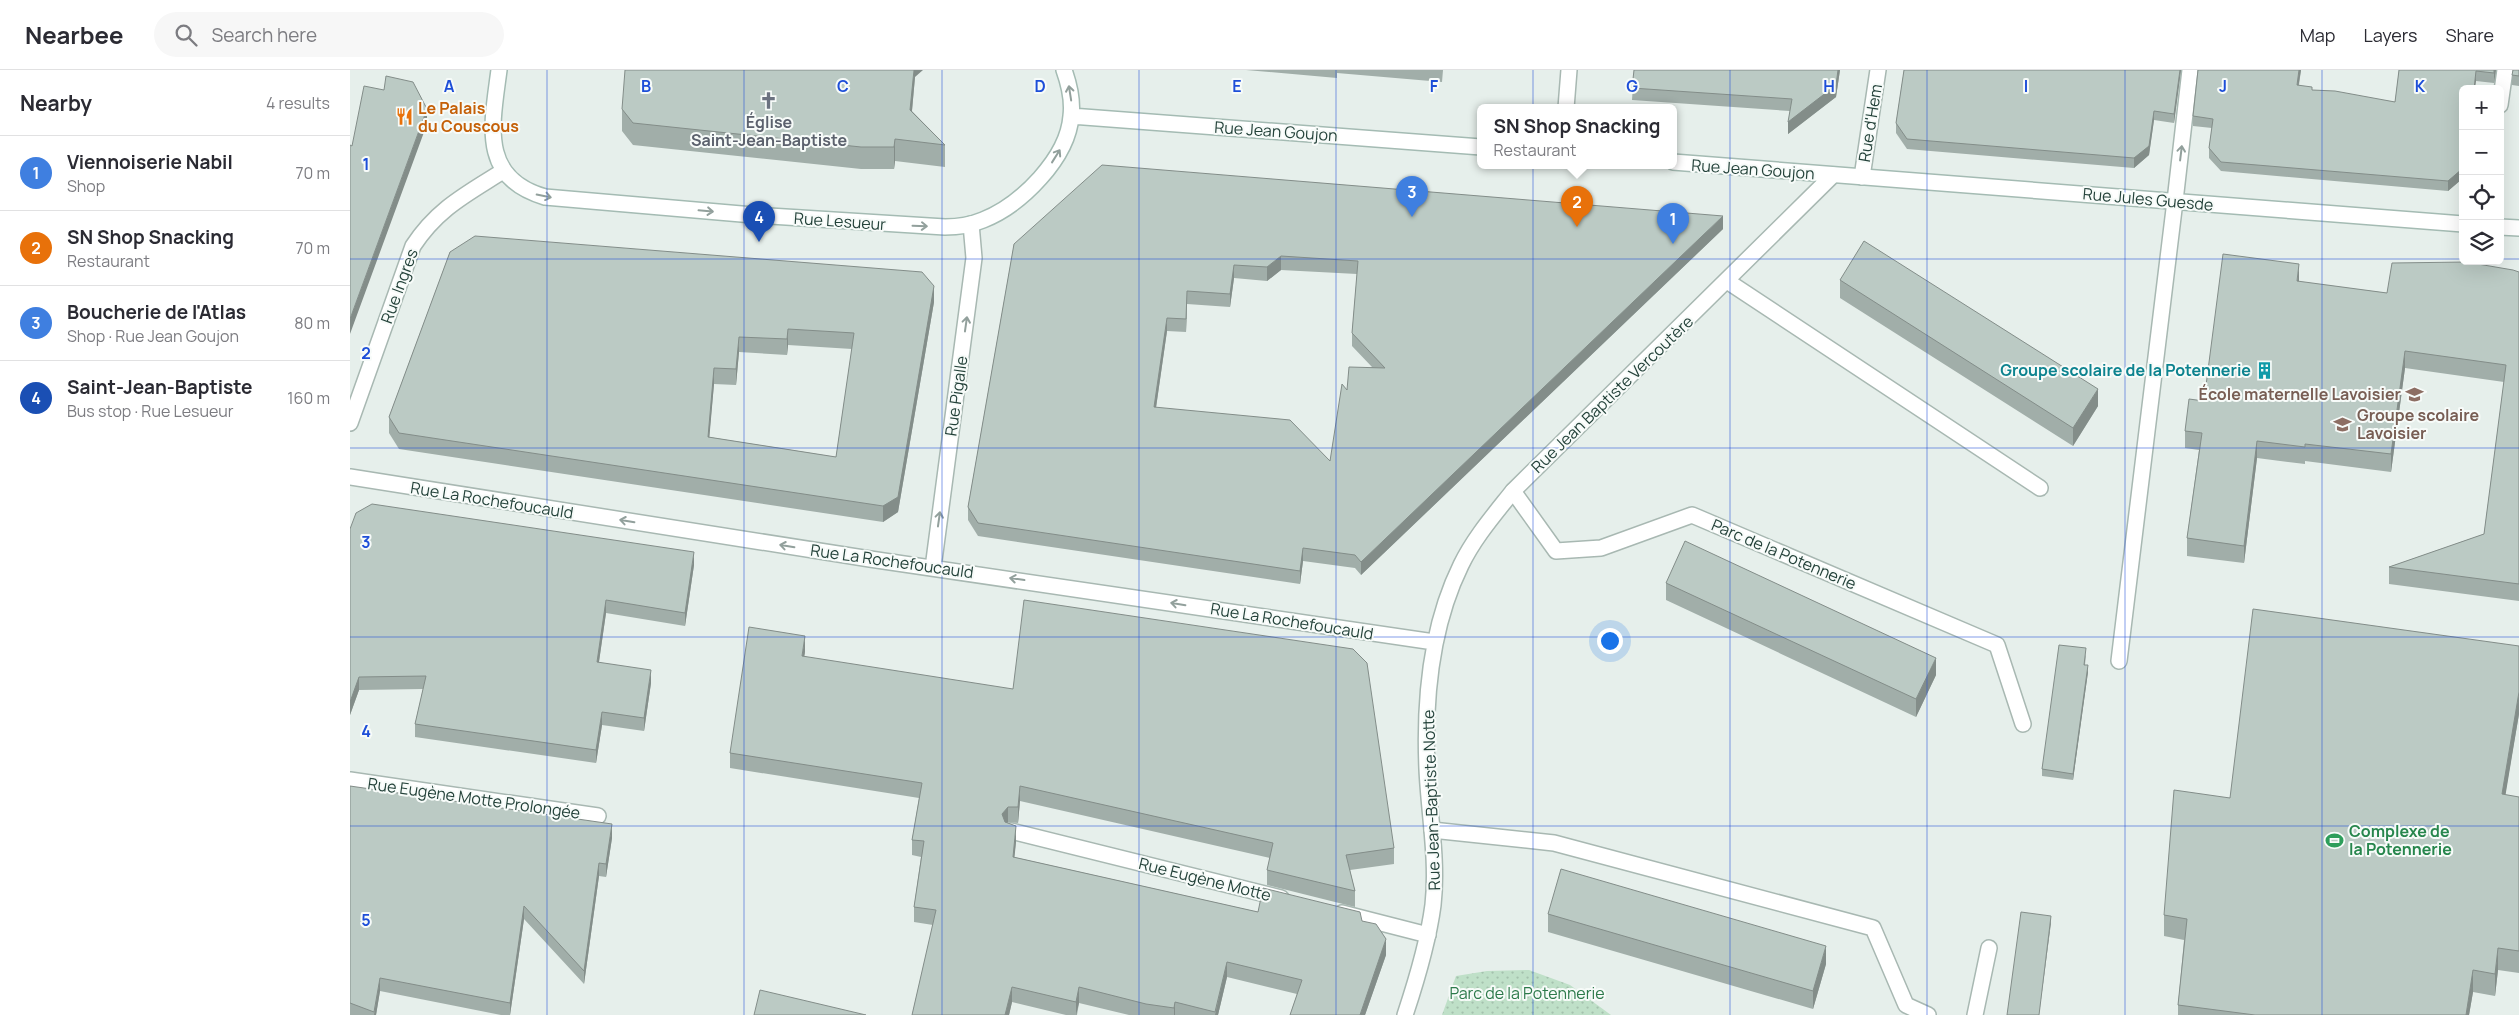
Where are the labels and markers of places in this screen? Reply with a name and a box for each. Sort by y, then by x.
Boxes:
church icon: Église Saint-Jean-Baptiste [759,91,779,111]
place label: Le Palais du Couscous [418,97,519,137]
restaurant icon: Le Palais du Couscous [394,107,414,127]
place label: Église Saint-Jean-Baptiste [691,111,847,151]
pin: 3 [1396,176,1428,217]
pin: 2 [1561,186,1593,227]
pin: 4 [743,201,775,242]
pin: 1 [1657,203,1689,244]
place label: Groupe scolaire de la Potennerie [2000,359,2251,381]
building icon: Groupe scolaire de la Potennerie [2255,360,2275,380]
place label: École maternelle Lavoisier [2199,383,2401,405]
school or university icon: École maternelle Lavoisier [2405,384,2425,404]
place label: Groupe scolaire Lavoisier [2357,404,2479,444]
school or university icon: Groupe scolaire Lavoisier [2333,414,2353,434]
place label: Complexe de la Potennerie [2349,820,2452,860]
sports icon: Complexe de la Potennerie [2325,830,2345,850]

